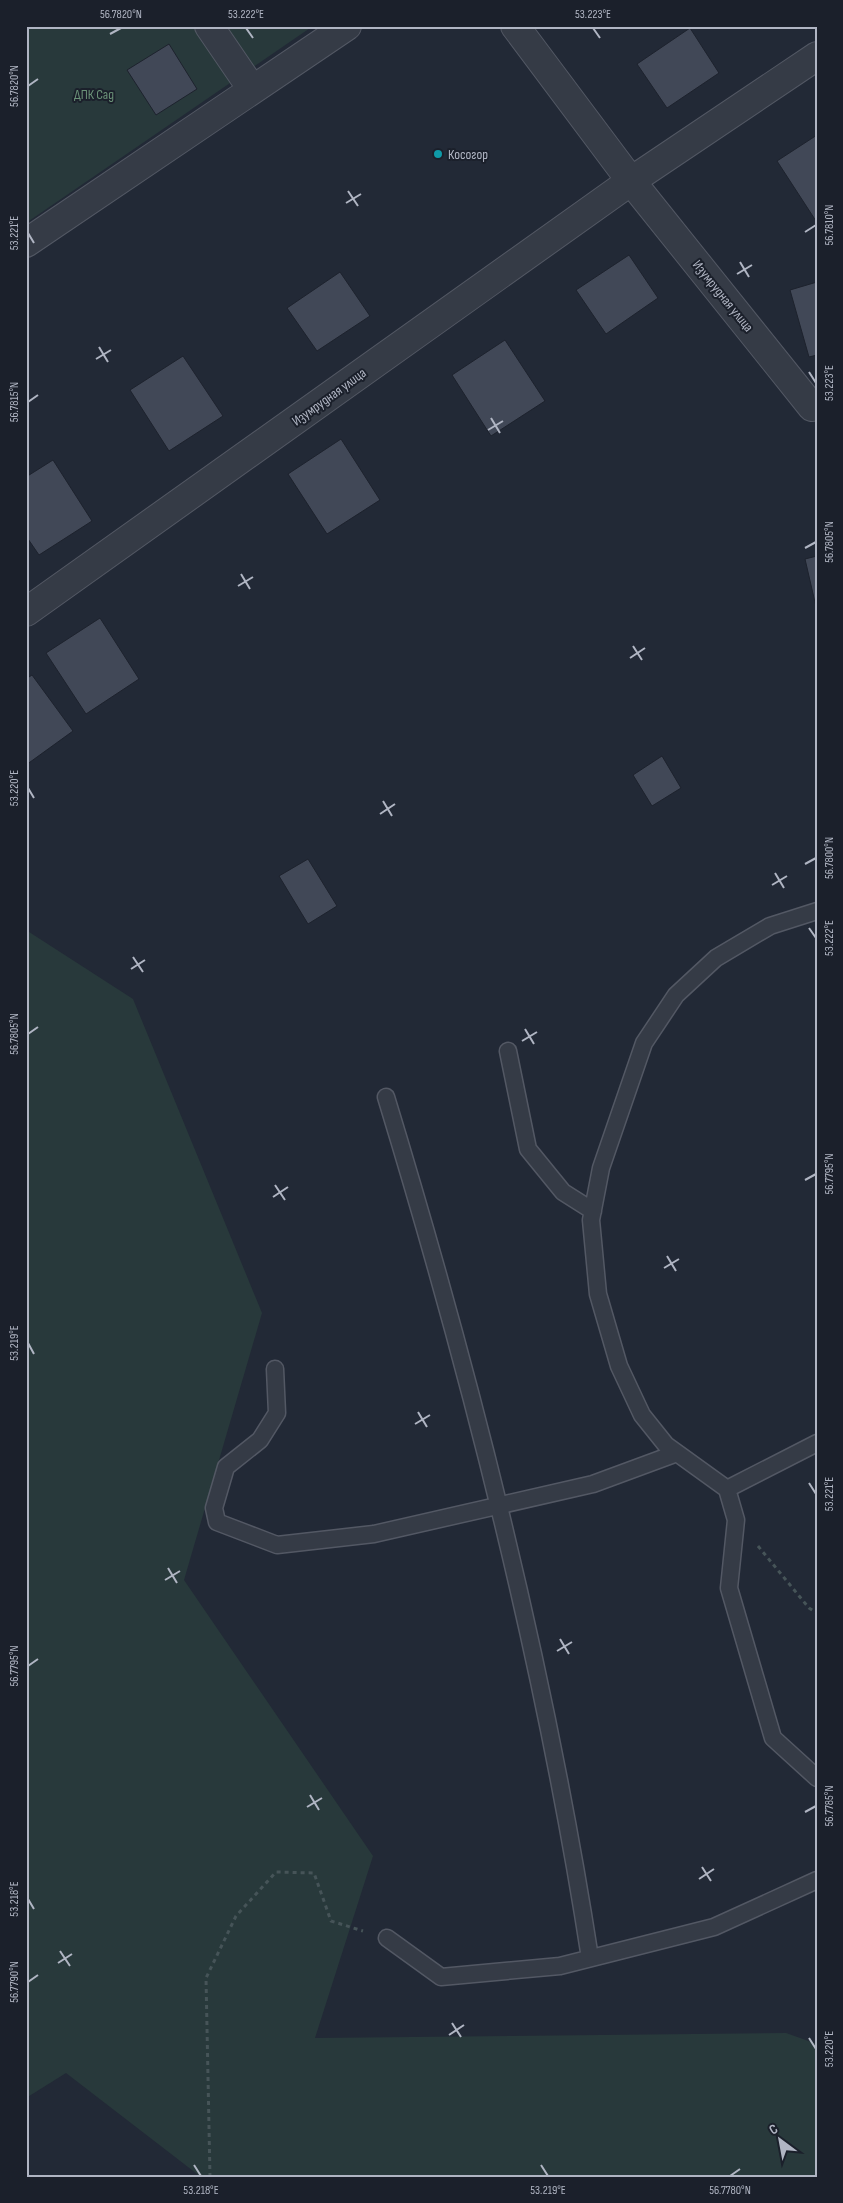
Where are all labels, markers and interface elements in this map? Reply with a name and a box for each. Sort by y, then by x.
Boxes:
text: 56.7820°N [100,7,142,22]
text: 53.222°E [228,7,264,22]
text: 53.223°E [575,7,611,22]
text: 56.7820°N [7,65,22,107]
park label: ДПК Сад [74,86,114,103]
place label: Косогор [448,146,488,163]
marker: Косогор [432,148,444,160]
text: 56.7810°N [822,205,837,245]
text: 53.221°E [7,216,22,250]
street label: Изумрудная улица [689,257,757,335]
street label: Изумрудная улица [289,364,369,430]
text: 53.223°E [822,365,837,401]
text: 56.7815°N [7,382,22,422]
text: 56.7805°N [822,521,837,563]
text: 53.220°E [7,770,22,806]
text: 56.7800°N [822,837,837,879]
text: 53.222°E [822,920,837,956]
text: 56.7805°N [7,1013,22,1055]
text: 56.7795°N [822,1153,837,1195]
text: 53.219°E [7,1325,22,1361]
text: 53.221°E [822,1477,837,1511]
text: 56.7795°N [7,1645,22,1687]
text: 56.7785°N [822,1785,837,1827]
text: 53.218°E [7,1881,22,1917]
text: 56.7790°N [7,1961,22,2003]
text: 53.220°E [822,2031,837,2067]
north arrow [756,2116,806,2166]
text: С [766,2120,781,2139]
text: 53.218°E [183,2183,219,2198]
text: 53.219°E [530,2183,566,2198]
text: 56.7780°N [709,2183,751,2198]

